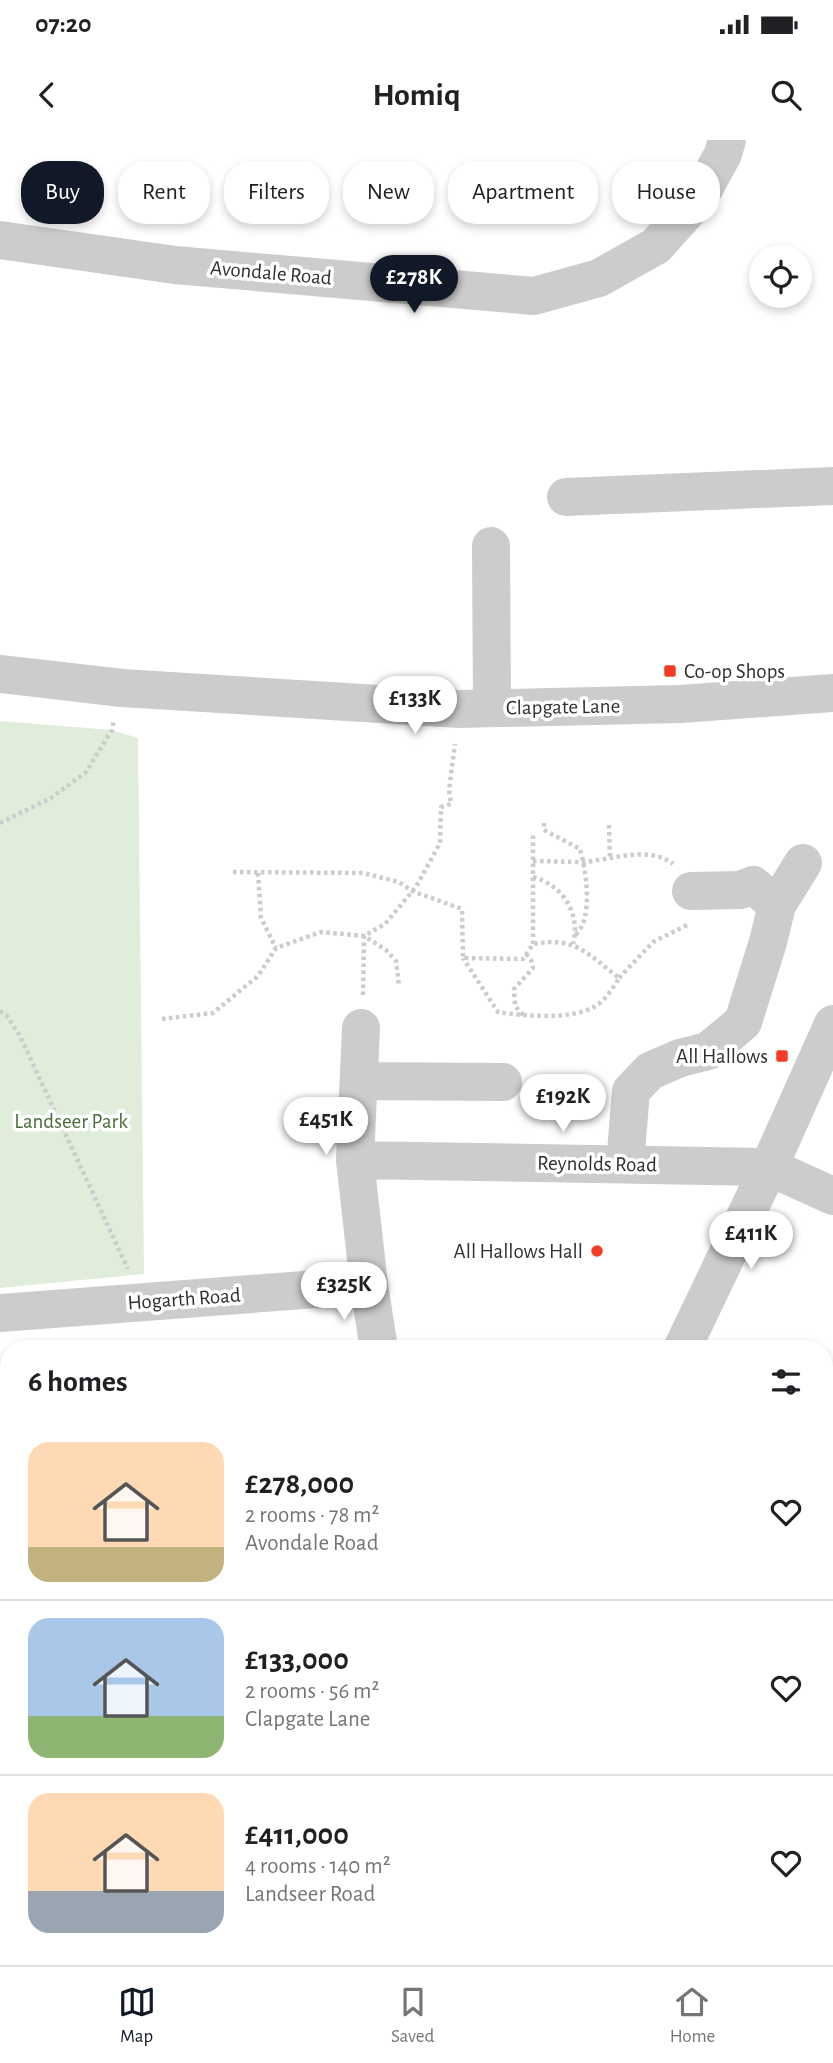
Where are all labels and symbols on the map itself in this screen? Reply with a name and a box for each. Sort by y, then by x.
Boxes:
pin: £278K [365,256,463,315]
street label: Avondale Road [209,257,333,289]
place label: Co-op Shops [684,661,785,682]
marker: Co-op Shops [662,663,678,679]
pin: £133K [366,676,464,736]
street label: Clapgate Lane [506,696,620,718]
place label: All Hallows [676,1046,768,1067]
marker: All Hallows [774,1048,790,1064]
pin: £192K [514,1074,612,1134]
pin: £451K [277,1098,375,1157]
park label: Landseer Park [14,1111,128,1132]
street label: Reynolds Road [537,1152,657,1176]
pin: £411K [702,1212,800,1271]
place label: All Hallows Hall [454,1241,583,1262]
marker: All Hallows Hall [589,1243,605,1259]
pin: £325K [295,1262,393,1322]
street label: Hogarth Road [127,1285,241,1313]

